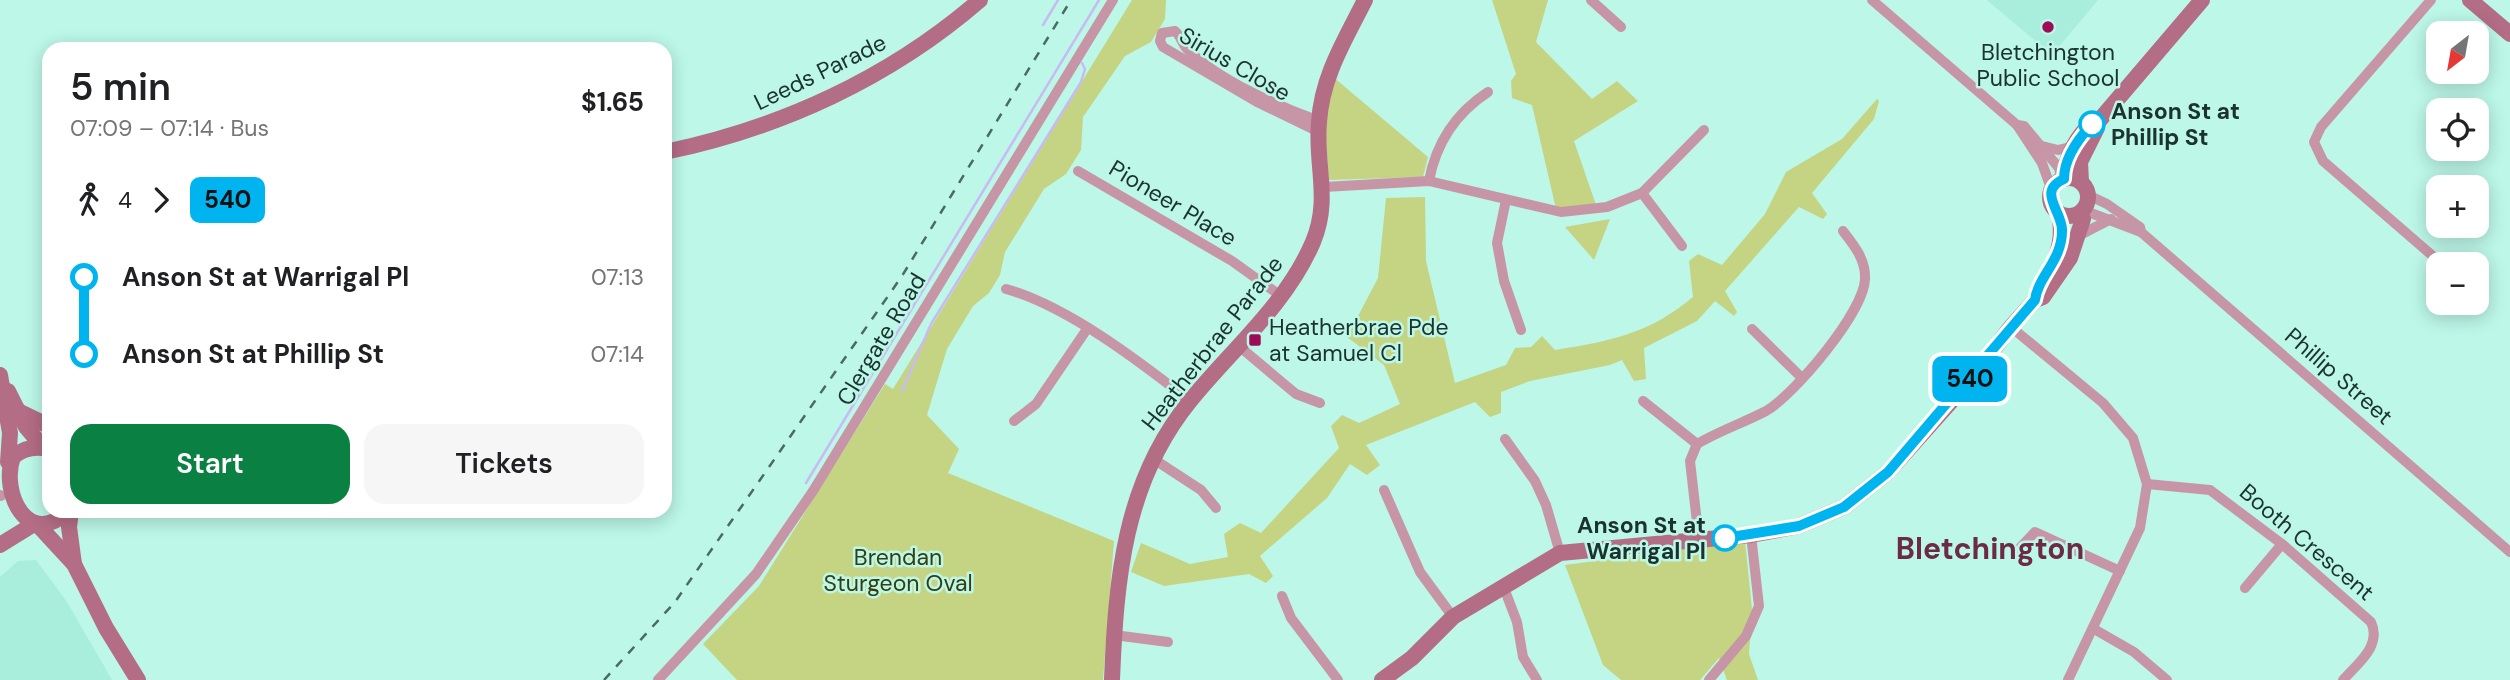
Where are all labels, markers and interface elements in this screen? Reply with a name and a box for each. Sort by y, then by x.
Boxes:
marker: Bletchington Public School [2040,19,2056,35]
street label: Sirius Close [1174,20,1296,108]
north arrow [2426,21,2488,84]
map controls [2426,21,2489,315]
street label: Leeds Parade [749,27,891,117]
place label: Bletchington Public School [1977,37,2119,93]
text: 5 min [70,62,171,112]
text: $1.65 [581,85,644,119]
place label: Anson St at Phillip St [2111,96,2240,152]
button: locate [2426,98,2489,161]
marker: Anson St at Phillip St [2079,111,2105,137]
text: 07:09 – 07:14 · Bus [70,113,269,143]
street label: Pioneer Place [1104,153,1242,253]
button: + [2426,175,2489,238]
icon: walk [70,181,108,219]
icon: forward [142,181,180,219]
text: 540 [204,184,251,215]
text: 4 [118,185,132,215]
street label: Heatherbrae Parade [1135,250,1289,436]
button: − [2426,252,2489,315]
text: Anson St at Warrigal Pl [122,260,409,294]
text: 07:13 [591,262,644,292]
street label: Clergate Road [830,267,932,411]
place label: Heatherbrae Pde at Samuel Cl [1269,312,1449,368]
street label: Phillip Street [2279,321,2399,431]
marker: Heatherbrae Pde at Samuel Cl [1247,332,1263,348]
text: Anson St at Phillip St [122,337,384,371]
text: 07:14 [591,339,644,369]
line badge: 540 [1930,356,2010,402]
text: 540 [1946,363,1994,394]
button: Start [70,424,350,504]
button: Tickets [364,424,644,504]
street label: Booth Crescent [2234,477,2380,607]
place label: Anson St at Warrigal Pl [1577,510,1706,566]
marker: Anson St at Warrigal Pl [1712,525,1738,551]
district label: Bletchington [1896,529,2084,568]
park label: Brendan Sturgeon Oval [823,542,973,598]

